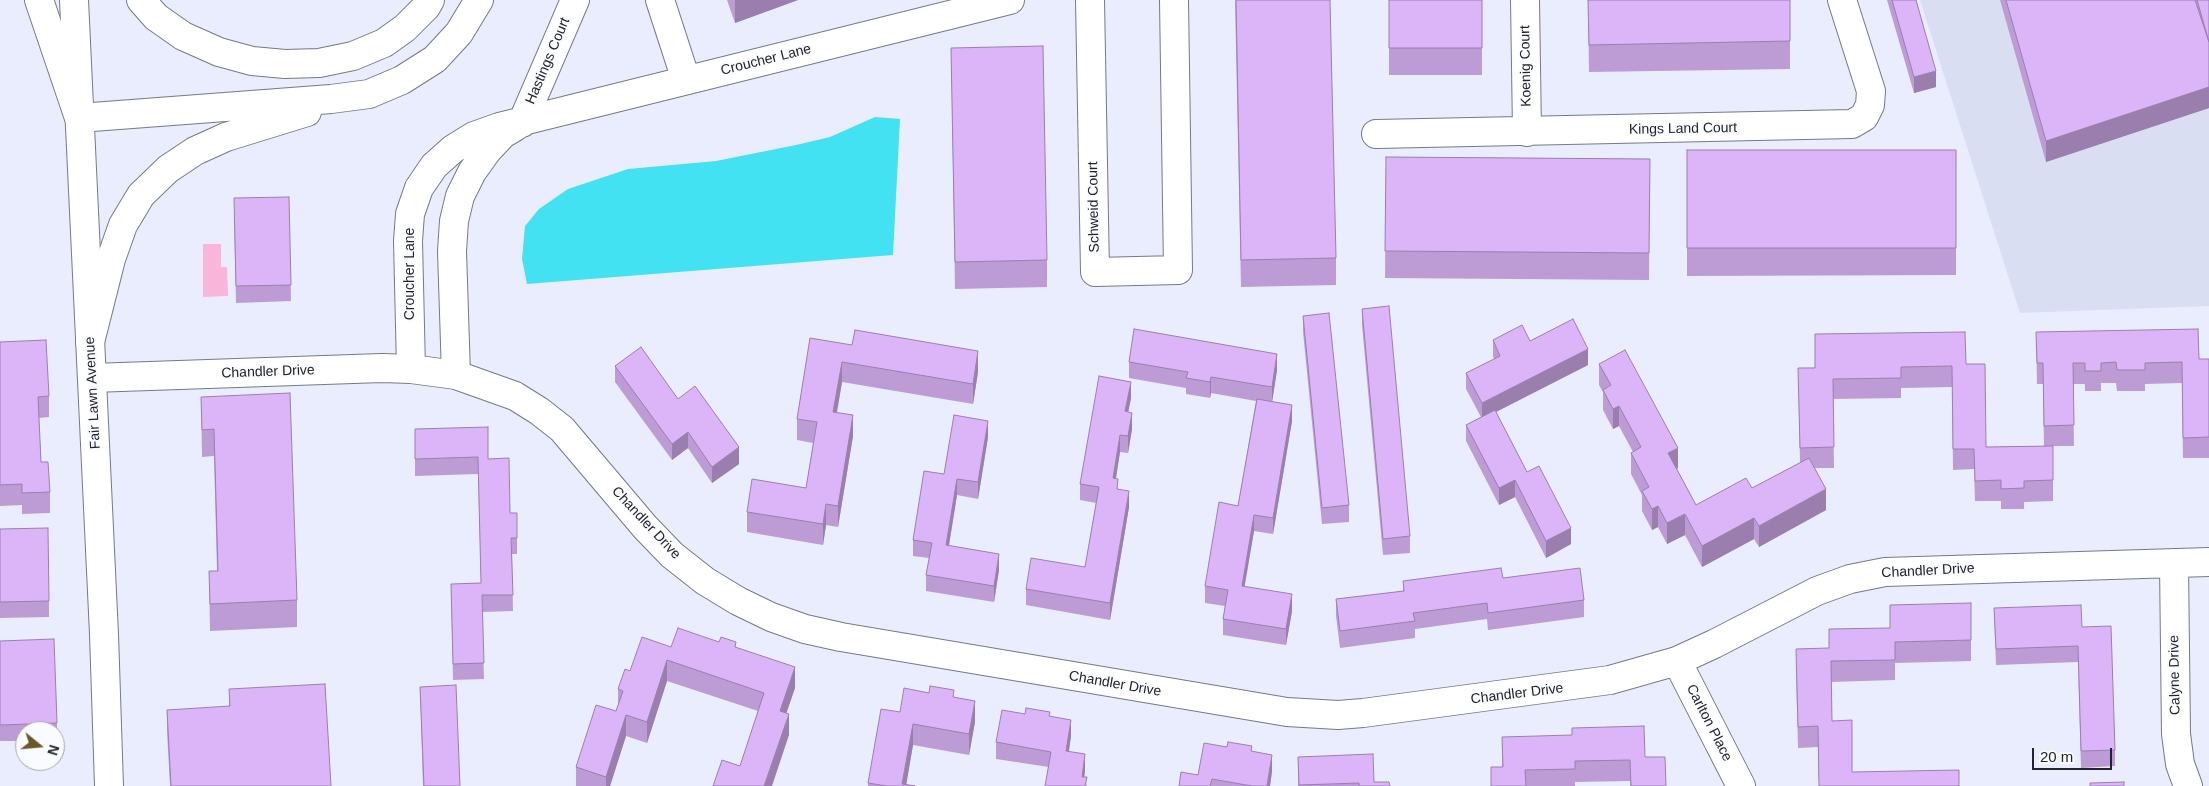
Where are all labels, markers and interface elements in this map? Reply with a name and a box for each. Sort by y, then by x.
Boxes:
street label: Hastings Court [522,15,574,107]
street label: Koenig Court [1517,25,1535,107]
street label: Croucher Lane [719,41,813,79]
street label: Kings Land Court [1629,120,1737,138]
street label: Schweid Court [1085,161,1103,253]
street label: Croucher Lane [402,228,418,320]
street label: Fair Lawn Avenue [82,336,104,450]
street label: Chandler Drive [221,362,315,382]
street label: Chandler Drive [608,483,684,563]
street label: Chandler Drive [1881,560,1975,582]
street label: Calyne Drive [2166,635,2184,715]
street label: Chandler Drive [1068,668,1162,700]
street label: Chandler Drive [1470,680,1564,708]
street label: Carlton Place [1682,682,1736,764]
north arrow [15,721,65,771]
scale bar [2034,738,2114,770]
text: N [44,743,63,757]
text: 20 m [2040,748,2073,765]

